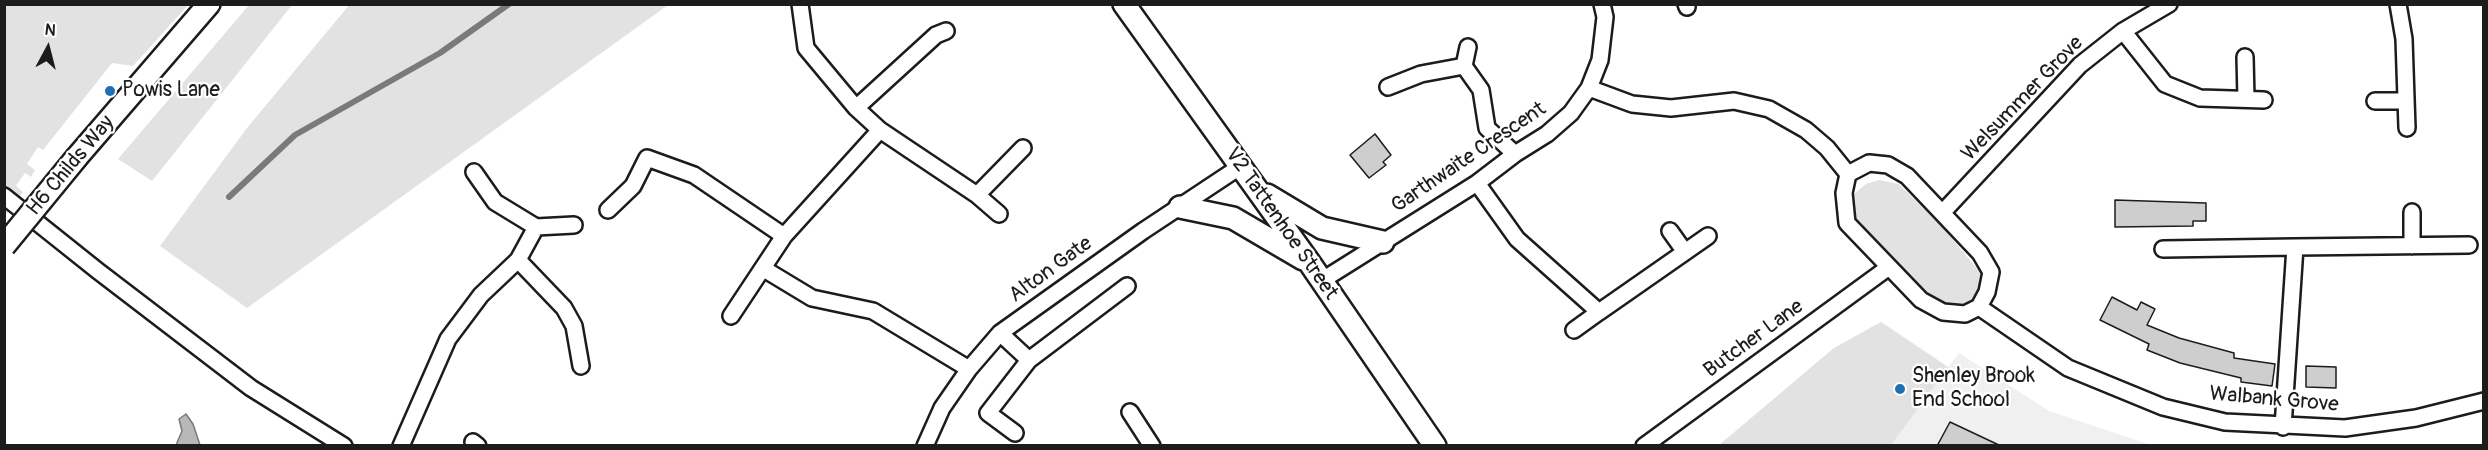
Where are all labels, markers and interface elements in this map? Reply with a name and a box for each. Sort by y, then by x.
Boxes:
north arrow [18,18,78,78]
text: N [44,20,57,41]
street label: Welsummer Grove [1957,31,2089,167]
place label: Powis Lane [122,78,220,104]
marker: Powis Lane [103,84,117,98]
street label: Garthwaite Crescent [1387,97,1551,219]
street label: H6 Childs Way [22,111,120,221]
street label: V2 Tattenhoe Street [1219,143,1343,305]
street label: Alton Gate [1005,231,1097,309]
street label: Butcher Lane [1699,294,1809,384]
place label: Shenley Brook End School [1912,364,2035,414]
marker: Shenley Brook End School [1893,382,1907,396]
street label: Walbank Grove [2208,382,2340,418]

